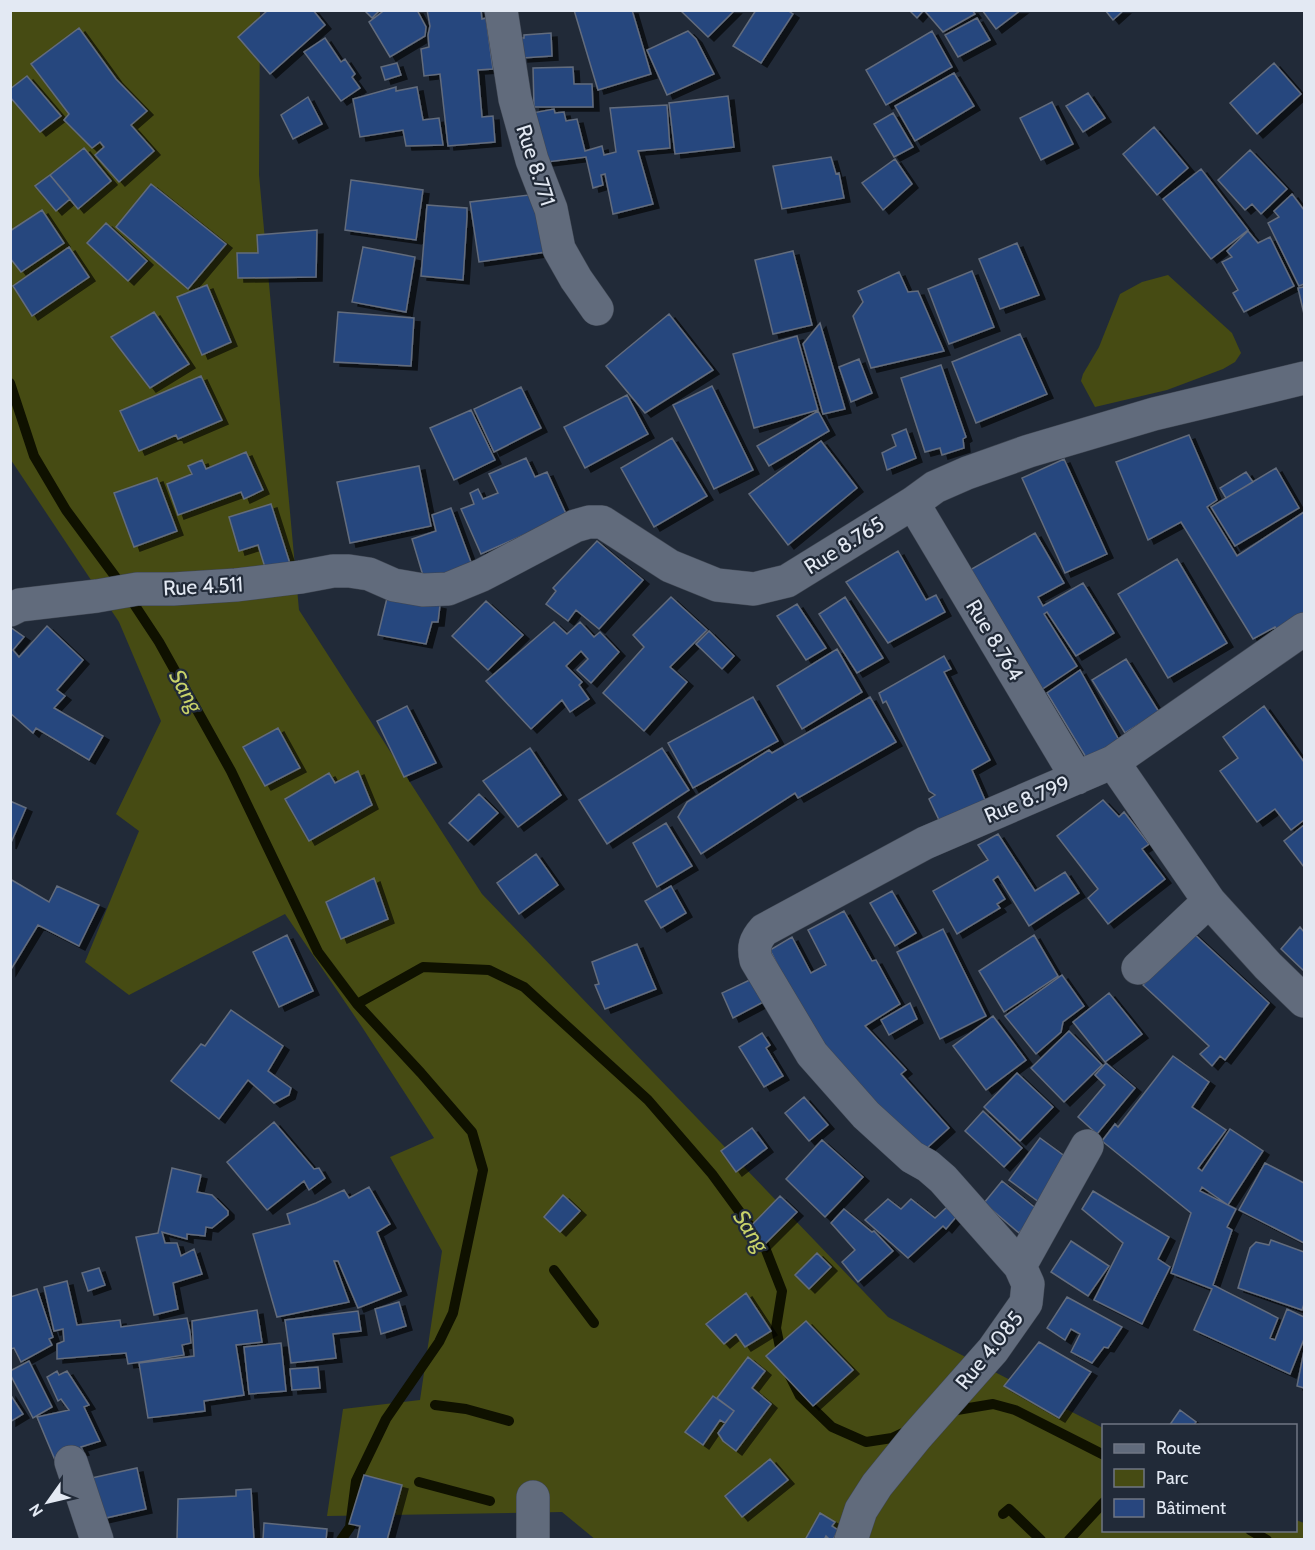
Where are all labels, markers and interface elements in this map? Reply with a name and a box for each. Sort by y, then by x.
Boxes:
street label: Rue 8.771 [511,121,561,209]
street label: Rue 8.765 [799,511,889,579]
street label: Rue 4.511 [162,571,244,601]
street label: Rue 8.764 [961,595,1029,685]
water label: Sang [163,665,209,718]
street label: Rue 8.799 [981,770,1073,828]
water label: Sang [727,1205,775,1258]
street label: Rue 4.085 [950,1306,1028,1394]
legend [1102,1424,1297,1532]
text: Route [1156,1437,1201,1459]
text: Parc [1156,1467,1188,1489]
north arrow [18,1472,78,1532]
text: Bâtiment [1156,1497,1226,1519]
text: N [25,1500,47,1520]

